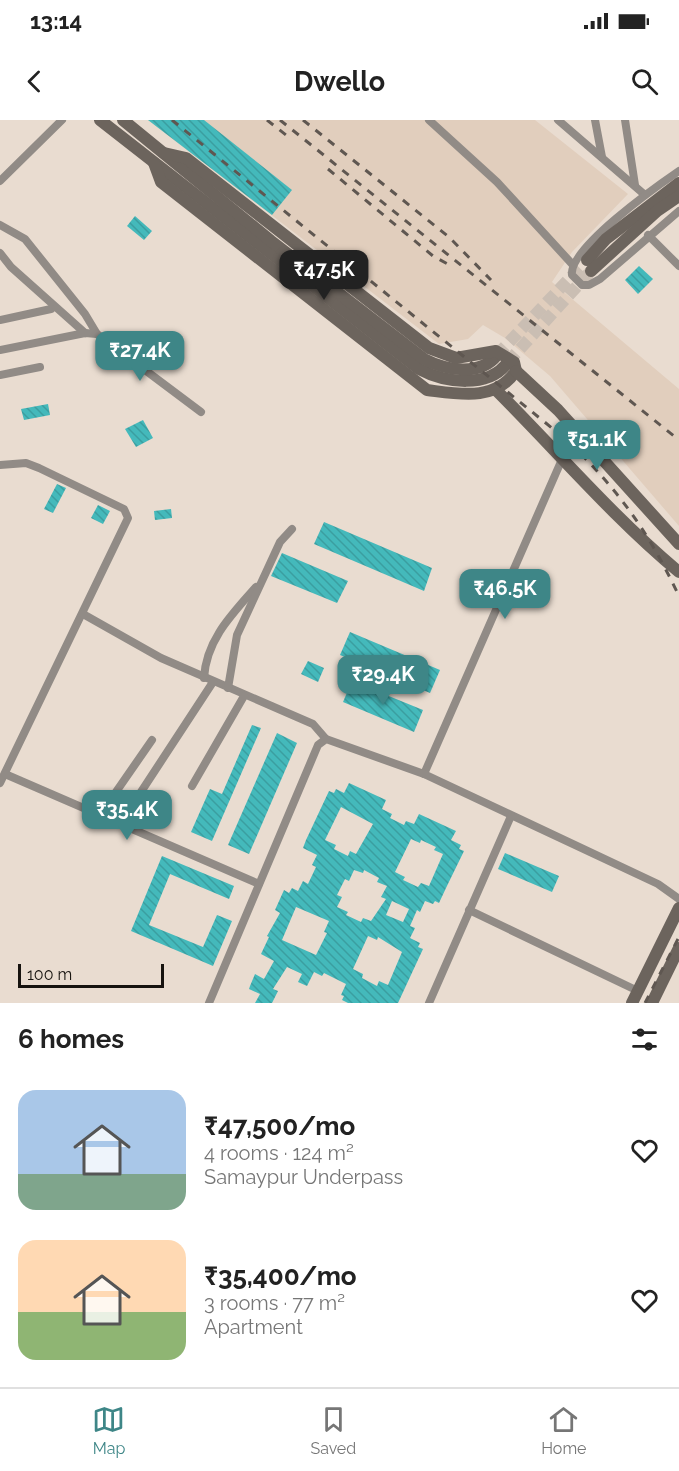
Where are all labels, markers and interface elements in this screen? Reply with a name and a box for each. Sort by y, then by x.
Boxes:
text: 13:14 [30,8,82,34]
icon: back [18,65,51,98]
icon: search [628,65,661,98]
text: Dwello [294,66,385,97]
pin: ₹47.5K [275,250,373,301]
text: ₹47.5K [293,257,355,281]
pin: ₹27.4K [91,331,189,382]
text: ₹27.4K [109,338,171,362]
pin: ₹51.1K [548,420,646,471]
text: ₹51.1K [567,427,627,451]
pin: ₹46.5K [456,569,554,620]
text: ₹46.5K [473,576,537,600]
pin: ₹29.4K [334,655,432,706]
text: ₹29.4K [351,662,415,686]
pin: ₹35.4K [78,790,176,841]
text: ₹35.4K [96,797,158,821]
scale bar [18,961,164,988]
text: 100 m [27,965,72,984]
icon: filters [628,1023,661,1056]
text: 6 homes [18,1024,124,1054]
text: ₹47,500/mo [204,1111,355,1141]
icon: home [66,1114,138,1186]
icon: heart [628,1134,661,1167]
text: 4 rooms · 124 m² [204,1141,354,1165]
text: Samaypur Underpass [204,1165,403,1189]
text: ₹35,400/mo [204,1261,357,1291]
icon: home [66,1264,138,1336]
icon: heart [628,1284,661,1317]
text: 3 rooms · 77 m² [204,1291,345,1315]
text: Apartment [204,1315,303,1339]
tab: Map [92,1403,125,1458]
tab: Saved [310,1403,356,1458]
tab: Home [541,1403,586,1458]

